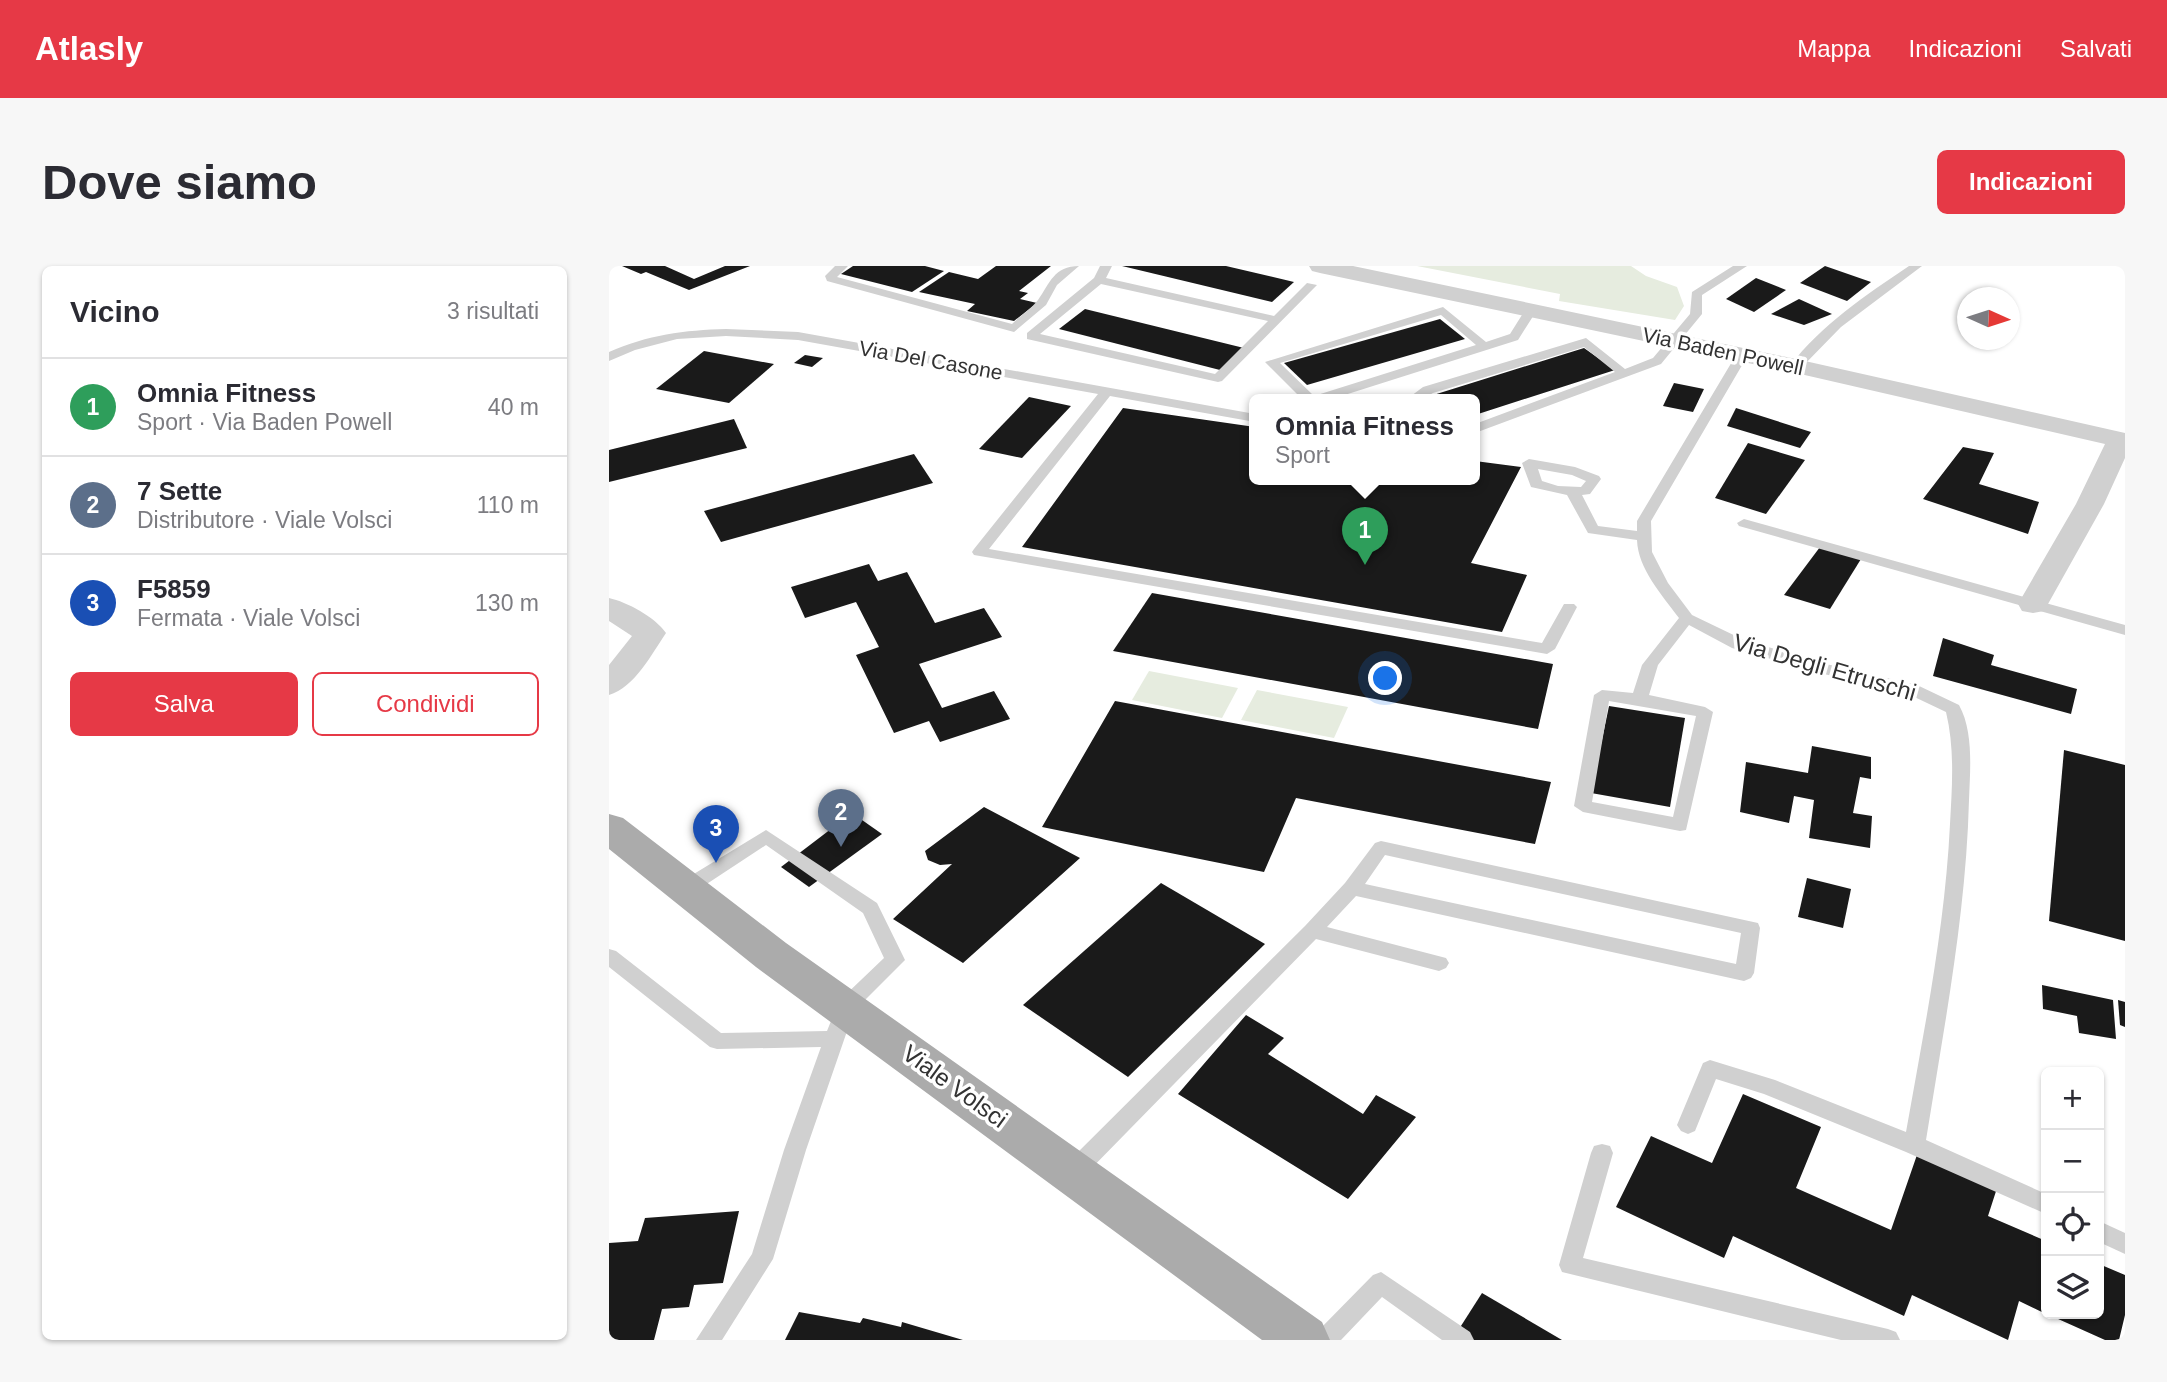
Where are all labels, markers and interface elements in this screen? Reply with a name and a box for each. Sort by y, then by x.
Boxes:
text: Atlasly [35,30,143,67]
text: Mappa [1797,35,1871,62]
text: Indicazioni [1909,35,2022,62]
text: Salvati [2060,35,2132,62]
button: Indicazioni [1937,150,2125,214]
text: Dove siamo [42,155,317,209]
north arrow [1957,287,2020,350]
text: Vicino [70,295,159,328]
text: 3 risultati [447,298,539,324]
street label: Via Baden Powell [1640,323,1806,379]
street label: Via Del Casone [857,336,1005,384]
text: Omnia Fitness [137,378,316,408]
text: 1 [87,394,99,420]
text: 40 m [488,394,539,420]
popup [1249,394,1480,485]
text: Sport · Via Baden Powell [137,409,392,435]
text: Omnia Fitness [1275,411,1454,441]
text: Sport [1275,442,1330,468]
text: 7 Sette [137,476,222,506]
text: 2 [87,492,99,518]
text: 110 m [477,492,539,518]
text: Distributore · Viale Volsci [137,507,392,533]
pin: 1 [1342,507,1388,565]
text: F5859 [137,574,211,604]
text: 3 [87,590,99,616]
text: 130 m [475,590,539,616]
text: Fermata · Viale Volsci [137,605,360,631]
street label: Via Degli Etruschi [1730,628,1920,706]
your location [1368,661,1402,695]
button: Salva [70,672,298,736]
button: Condividi [312,672,539,736]
pin: 2 [818,789,864,847]
pin: 3 [693,805,739,863]
street label: Viale Volsci [898,1039,1012,1133]
map controls [2041,1067,2104,1319]
button: + [2041,1067,2104,1130]
button: − [2041,1130,2104,1193]
button: locate [2041,1193,2104,1256]
button: layers [2041,1256,2104,1319]

